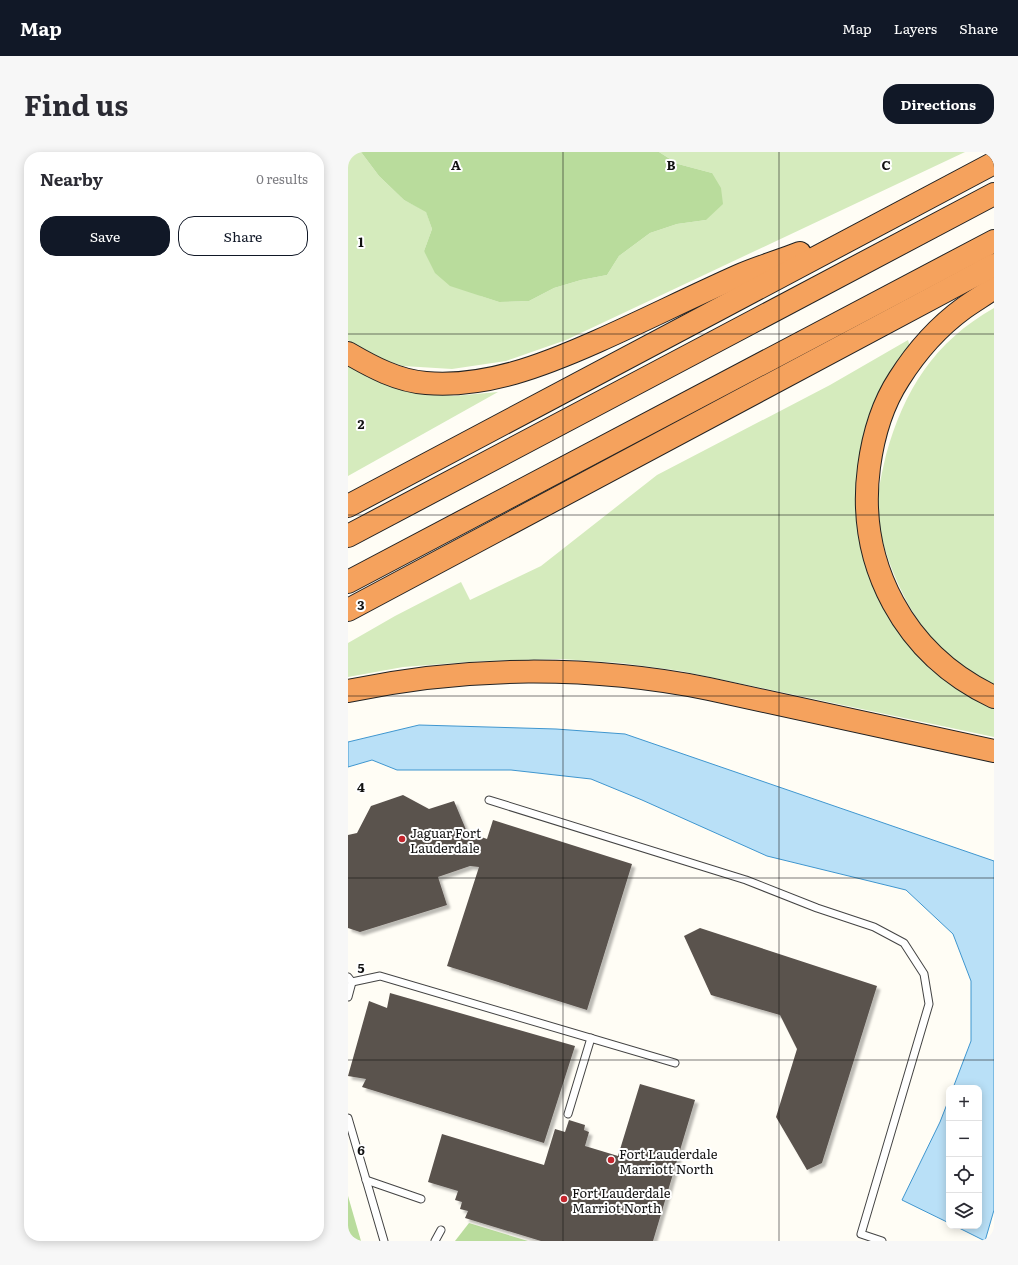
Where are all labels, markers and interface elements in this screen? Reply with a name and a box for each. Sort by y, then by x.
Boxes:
text: Map [20,14,62,42]
text: Map [842,18,872,38]
text: Layers [894,18,937,38]
text: Share [959,18,998,38]
text: Find us [24,83,128,125]
button: Directions [883,84,994,124]
text: A [451,155,461,174]
text: B [667,155,676,174]
text: C [881,155,891,174]
text: Nearby [40,166,103,191]
text: 0 results [256,169,308,188]
button: Save [40,216,170,256]
button: Share [178,216,308,256]
text: 1 [358,232,364,251]
text: 2 [358,414,365,433]
text: 3 [357,595,365,614]
text: 4 [357,777,365,796]
place label: Jaguar Fort Lauderdale [410,823,482,857]
marker: Jaguar Fort Lauderdale [397,834,407,844]
text: 5 [357,958,365,977]
map controls [946,1085,982,1229]
button: + [946,1085,982,1121]
button: − [946,1121,982,1157]
text: 6 [357,1140,365,1159]
place label: Fort Lauderdale Marriott North [619,1144,718,1178]
marker: Fort Lauderdale Marriott North [606,1155,616,1165]
button: locate [946,1157,982,1193]
place label: Fort Lauderdale Marriot North [572,1183,671,1217]
button: layers [946,1193,982,1229]
marker: Fort Lauderdale Marriot North [559,1194,569,1204]

